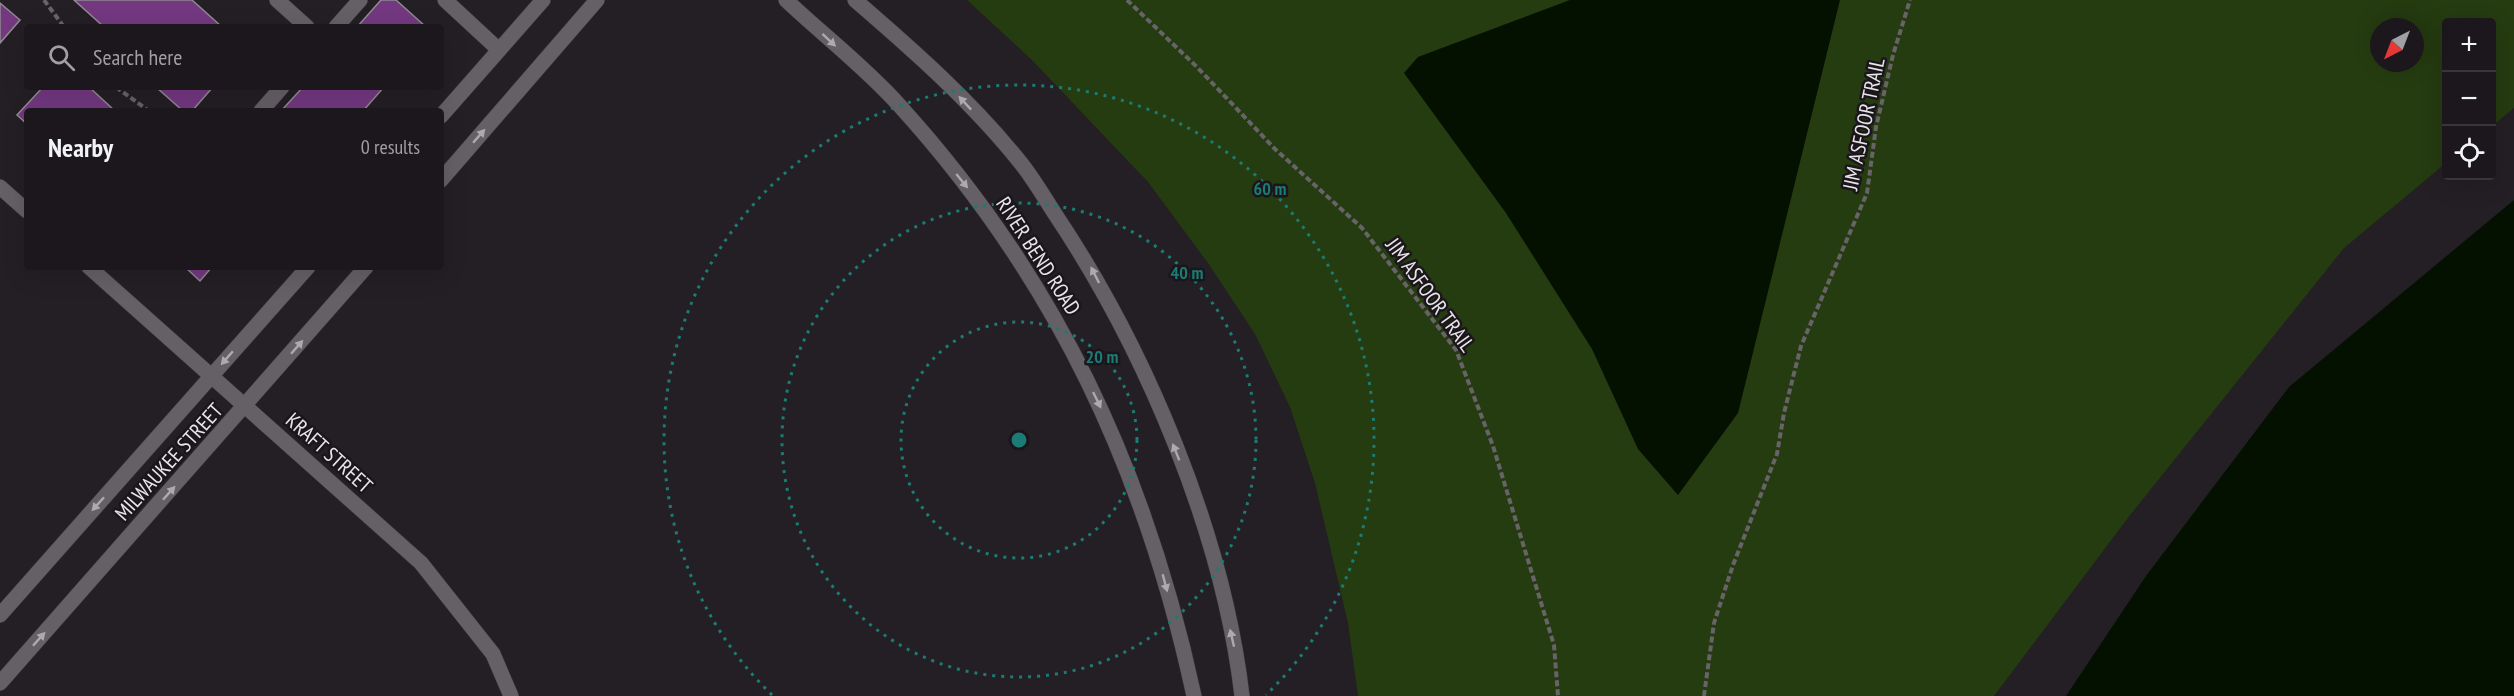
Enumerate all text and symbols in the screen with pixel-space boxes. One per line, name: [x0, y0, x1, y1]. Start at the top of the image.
north arrow: [2370, 18, 2424, 72]
map controls: [2442, 18, 2496, 180]
button: +: [2442, 18, 2496, 72]
search box: [24, 24, 444, 90]
one-way arrow: [821, 33, 836, 47]
icon: search: [45, 41, 78, 74]
text: Search here: [93, 43, 182, 71]
street label: JIM ASFOOR TRAIL: [1836, 55, 1891, 193]
button: −: [2442, 72, 2496, 126]
one-way arrow: [959, 96, 973, 110]
button: locate: [2442, 126, 2496, 180]
one-way arrow: [472, 129, 485, 144]
text: Nearby: [48, 131, 113, 164]
text: 0 results: [361, 134, 420, 160]
one-way arrow: [955, 174, 968, 189]
text: 60 m: [1254, 177, 1286, 200]
street label: RIVER BEND ROAD: [990, 192, 1087, 320]
street label: JIM ASFOOR TRAIL: [1379, 232, 1481, 357]
text: 40 m: [1171, 261, 1203, 284]
one-way arrow: [1090, 266, 1100, 284]
one-way arrow: [291, 339, 304, 355]
text: 20 m: [1086, 345, 1118, 368]
one-way arrow: [221, 350, 234, 365]
one-way arrow: [1093, 392, 1102, 409]
street label: MILWAUKEE STREET: [109, 397, 229, 526]
street label: KRAFT STREET: [280, 407, 379, 499]
centre of rings: [1009, 430, 1029, 450]
one-way arrow: [1171, 443, 1180, 461]
one-way arrow: [162, 486, 176, 501]
one-way arrow: [92, 496, 105, 511]
one-way arrow: [1161, 574, 1170, 592]
one-way arrow: [1227, 629, 1237, 648]
one-way arrow: [32, 632, 45, 647]

